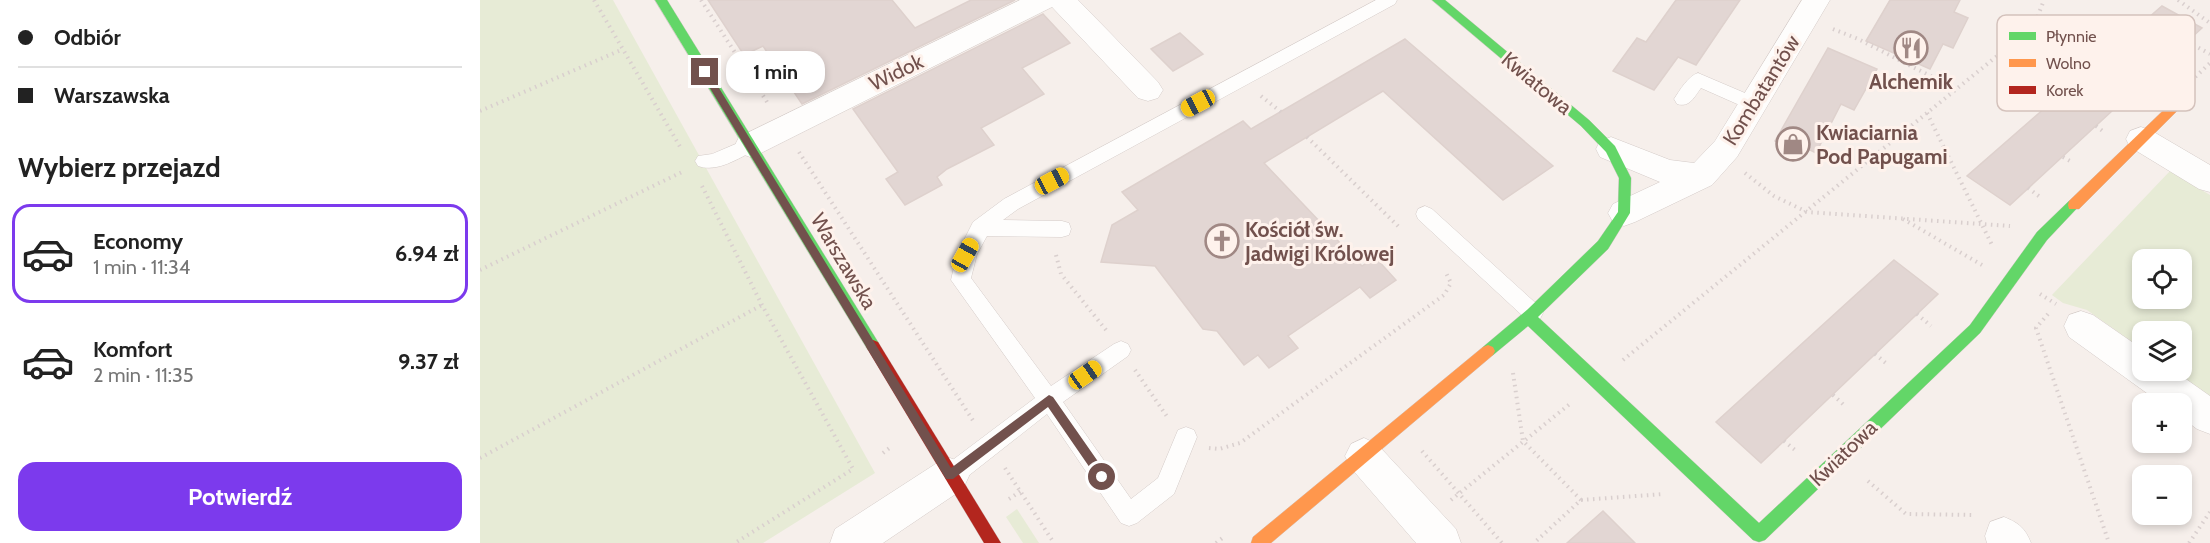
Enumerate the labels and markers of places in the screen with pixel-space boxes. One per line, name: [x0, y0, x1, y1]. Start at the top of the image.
restaurant icon: Alchemik: [1893, 30, 1929, 66]
place label: Alchemik: [1869, 69, 1954, 94]
place label: Kwiaciarnia Pod Papugami: [1816, 120, 1948, 169]
shop icon: Kwiaciarnia Pod Papugami: [1775, 126, 1811, 162]
place label: Kościół św. Jadwigi Królowej: [1244, 217, 1394, 266]
church icon: Kościół św. Jadwigi Królowej: [1204, 223, 1240, 259]

